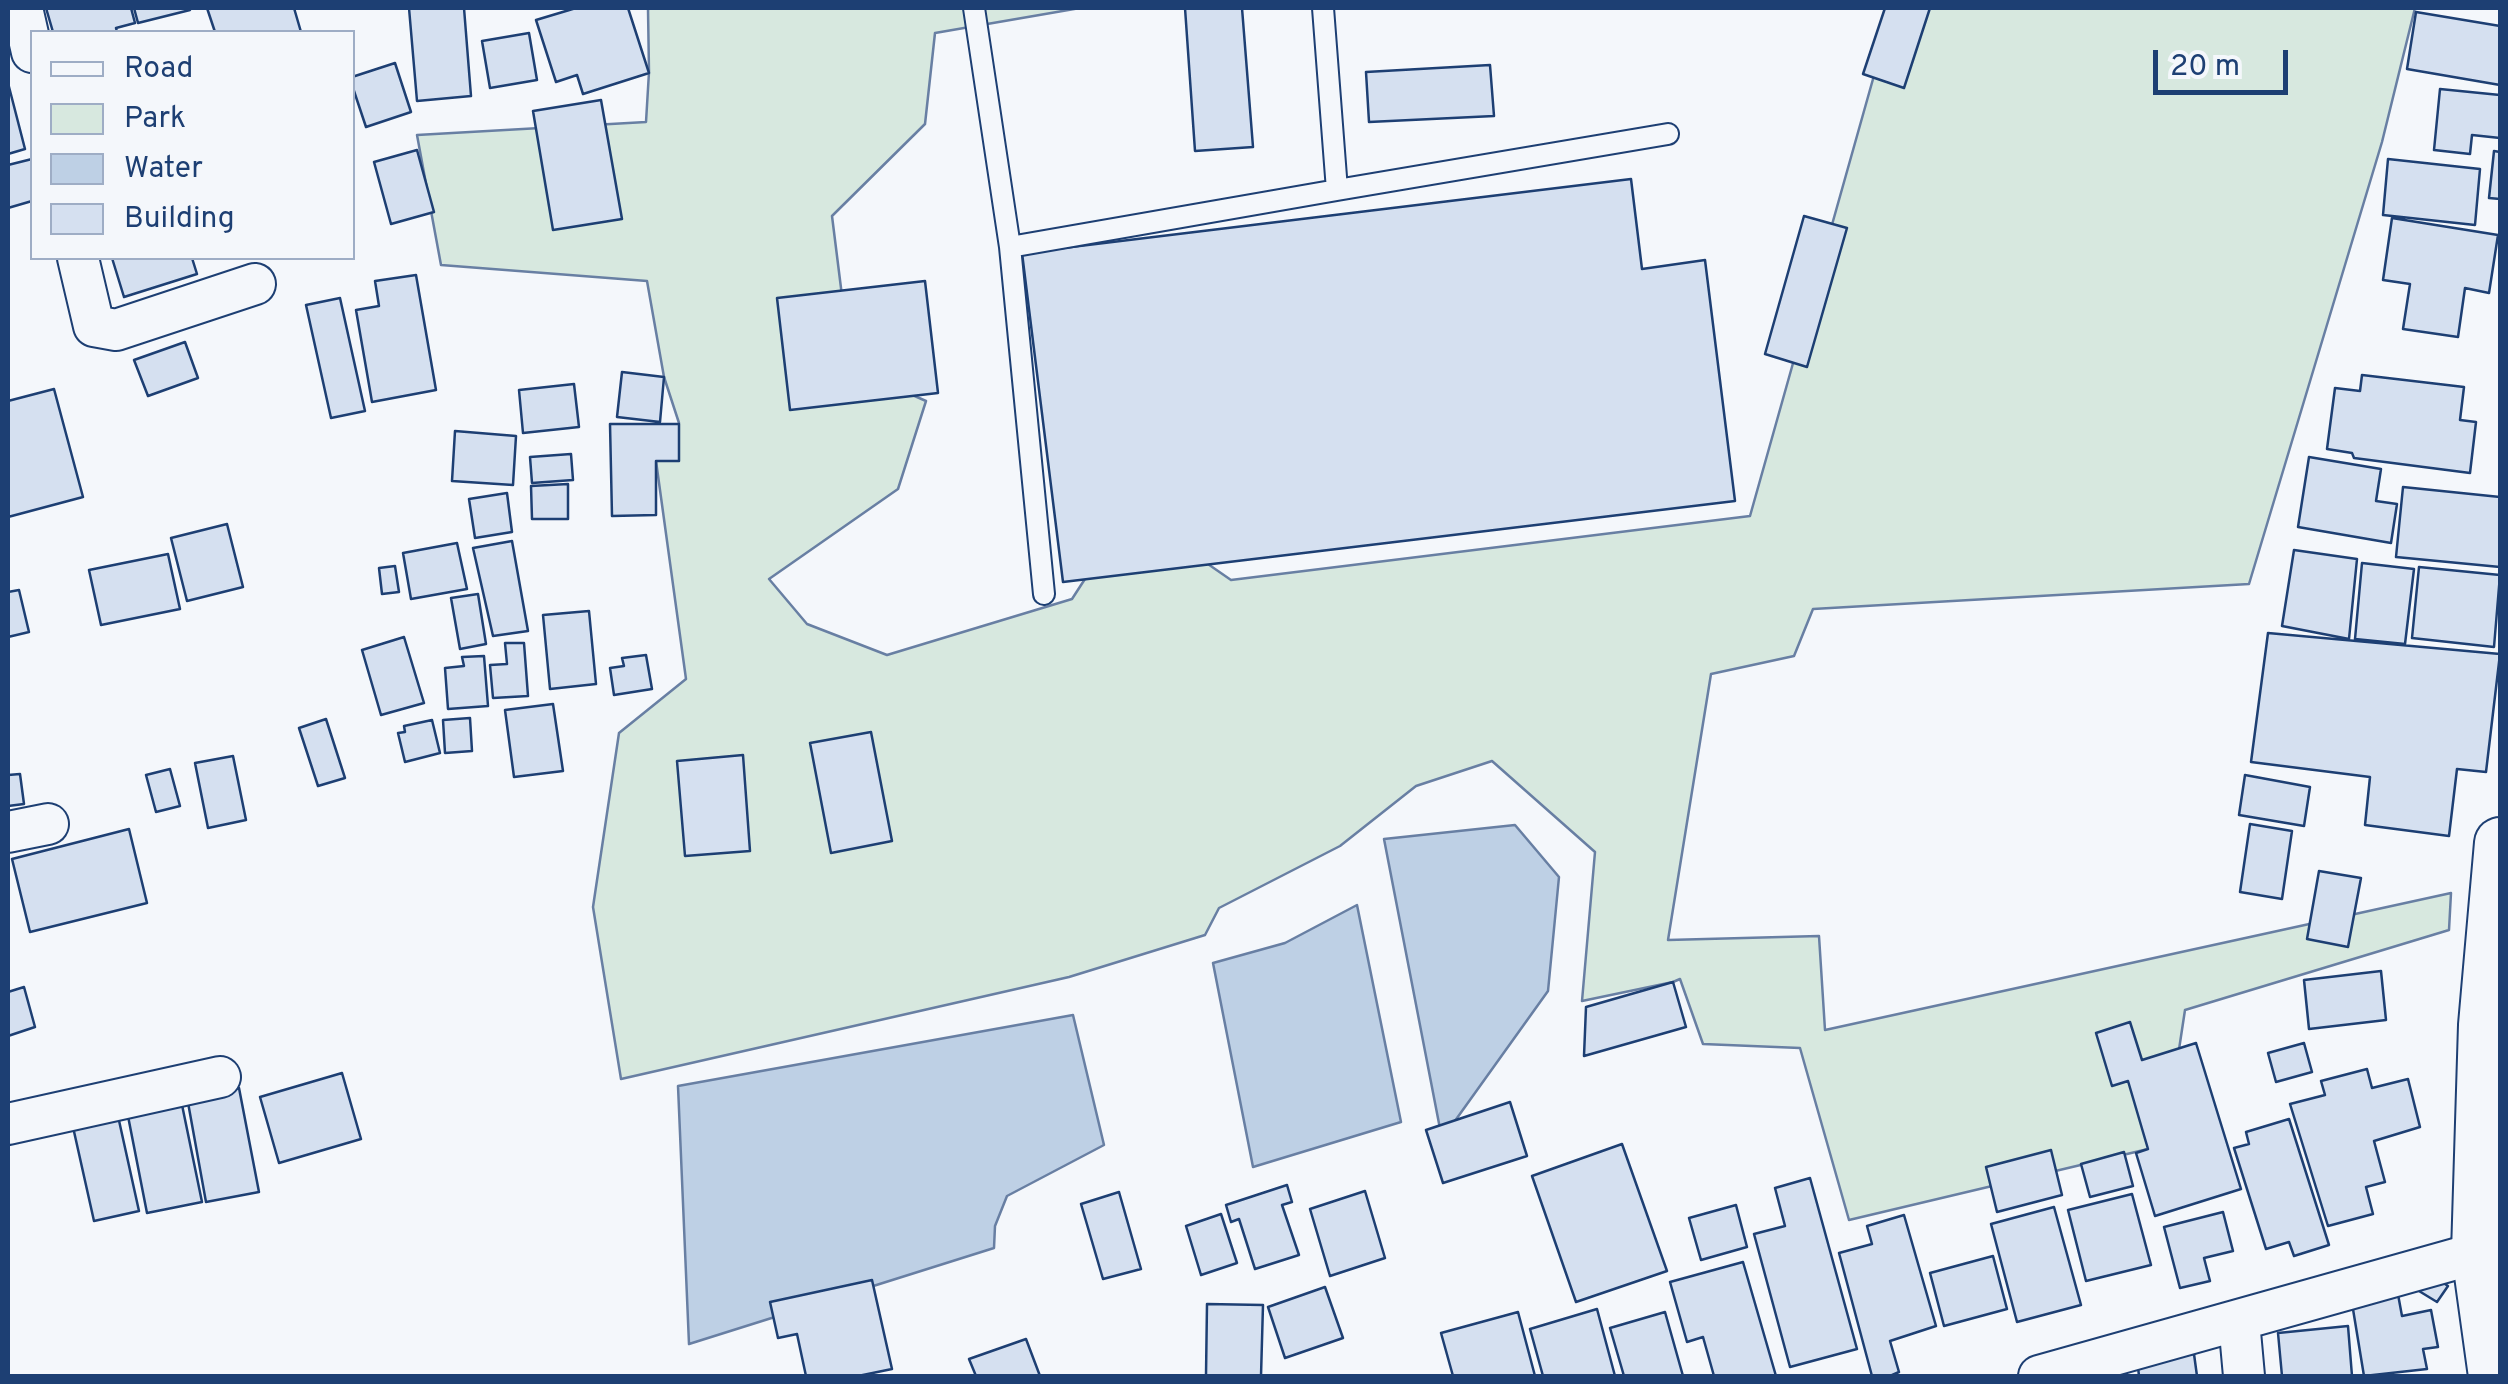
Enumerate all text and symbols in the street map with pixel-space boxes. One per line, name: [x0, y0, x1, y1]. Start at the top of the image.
legend: [30, 30, 355, 260]
scale bar: [2158, 30, 2293, 92]
text: 20 m: [2170, 49, 2240, 86]
text: Road: [124, 51, 193, 88]
text: Park: [124, 101, 186, 138]
text: Water: [124, 151, 203, 188]
text: Building: [124, 201, 235, 238]

